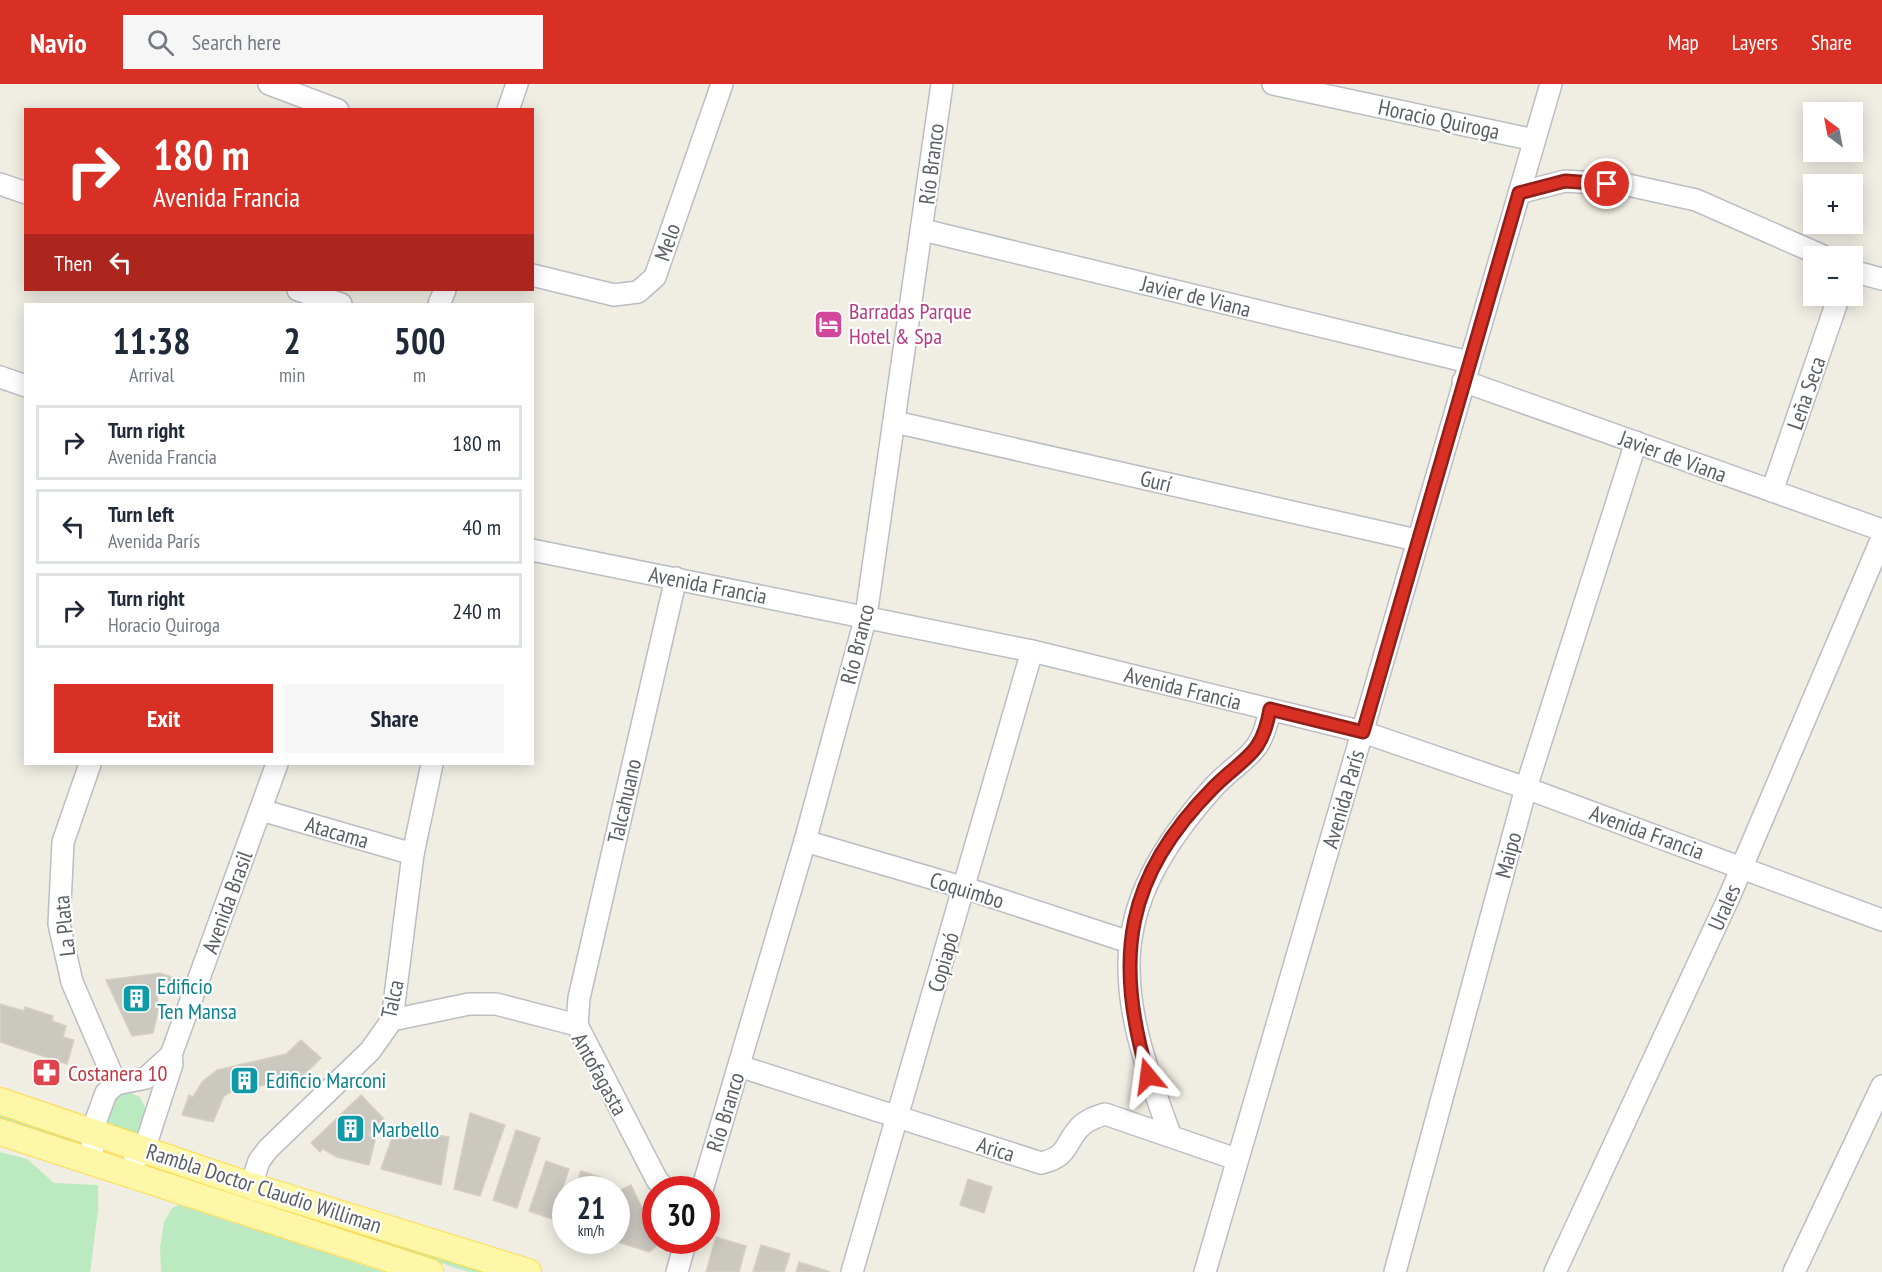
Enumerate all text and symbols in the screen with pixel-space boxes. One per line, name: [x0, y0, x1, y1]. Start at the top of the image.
search box: [123, 15, 543, 69]
text: Navio: [30, 24, 87, 61]
icon: search: [144, 26, 177, 59]
text: Search here: [192, 28, 281, 56]
text: Map: [1668, 29, 1699, 56]
text: Layers: [1732, 29, 1778, 56]
text: Share: [1811, 29, 1852, 56]
street label: Horacio Quiroga: [1376, 93, 1502, 145]
north arrow: [1803, 102, 1863, 162]
map controls: [1803, 102, 1863, 306]
street label: Río Branco: [912, 122, 950, 206]
text: 180 m: [153, 127, 250, 182]
icon: right: [54, 132, 132, 210]
pin: [1581, 158, 1632, 209]
icon: arrive: [1590, 167, 1623, 200]
button: +: [1803, 174, 1863, 234]
text: Avenida Francia: [153, 180, 300, 214]
street label: Melo: [648, 220, 686, 264]
icon: left: [104, 246, 137, 279]
button: −: [1803, 246, 1863, 306]
text: Then: [54, 249, 92, 277]
street label: Javier de Viana: [1137, 269, 1254, 323]
place label: Barradas Parque Hotel & Spa: [849, 297, 972, 350]
hotel icon: Barradas Parque Hotel & Spa: [812, 308, 844, 340]
text: 11:38: [113, 317, 190, 364]
text: 2: [283, 317, 301, 364]
text: 500: [394, 317, 445, 364]
street label: Leña Seca: [1780, 353, 1832, 433]
text: Arrival: [129, 362, 174, 388]
text: min: [279, 362, 305, 388]
text: m: [413, 362, 426, 388]
text: Turn right: [108, 416, 185, 444]
street label: Javier de Viana: [1615, 423, 1730, 488]
icon: right: [57, 426, 90, 459]
text: 180 m: [452, 429, 501, 457]
text: Avenida Francia: [108, 444, 217, 470]
street label: Gurí: [1138, 464, 1175, 498]
text: Turn left: [108, 500, 174, 528]
icon: left: [57, 510, 90, 543]
text: 40 m: [462, 513, 501, 541]
text: Avenida París: [108, 528, 200, 554]
street label: Avenida Francia: [647, 560, 769, 610]
text: Turn right: [108, 584, 185, 612]
icon: right: [57, 594, 90, 627]
text: 240 m: [452, 597, 501, 625]
street label: Río Branco: [834, 601, 880, 687]
text: Horacio Quiroga: [108, 612, 220, 638]
street label: Avenida Francia: [1122, 660, 1244, 716]
button: Exit: [54, 684, 273, 753]
button: Share: [285, 684, 504, 753]
street label: Avenida París: [1316, 747, 1370, 851]
street label: Talcahuano: [601, 756, 647, 846]
street label: Avenida Francia: [1586, 798, 1708, 866]
street label: Atacama: [302, 810, 372, 854]
street label: Maipo: [1488, 829, 1528, 881]
street label: Avenida Brasil: [195, 846, 259, 957]
street label: Coquimbo: [926, 865, 1008, 915]
street label: Urales: [1701, 879, 1747, 935]
street label: La Plata: [47, 894, 81, 958]
street label: Copiapó: [921, 929, 965, 995]
place label: Edificio Ten Mansa: [157, 972, 237, 1025]
street label: Talca: [374, 977, 410, 1021]
building icon: Edificio Ten Mansa: [120, 983, 152, 1015]
street label: Antofagasta: [566, 1028, 634, 1120]
position arrow: [1116, 1044, 1180, 1108]
pharmacy icon: Costanera 10: [31, 1057, 63, 1089]
place label: Costanera 10: [68, 1059, 167, 1087]
building icon: Edificio Marconi: [229, 1064, 261, 1096]
place label: Edificio Marconi: [266, 1066, 386, 1094]
street label: Río Branco: [700, 1069, 750, 1155]
building icon: Marbello: [335, 1113, 367, 1145]
place label: Marbello: [372, 1115, 439, 1143]
street label: Arica: [974, 1130, 1018, 1168]
street label: Rambla Doctor Claudio Williman: [143, 1137, 385, 1239]
speed limit sign: 30: [642, 1176, 720, 1254]
text: 21: [577, 1188, 605, 1227]
text: km/h: [578, 1221, 604, 1240]

